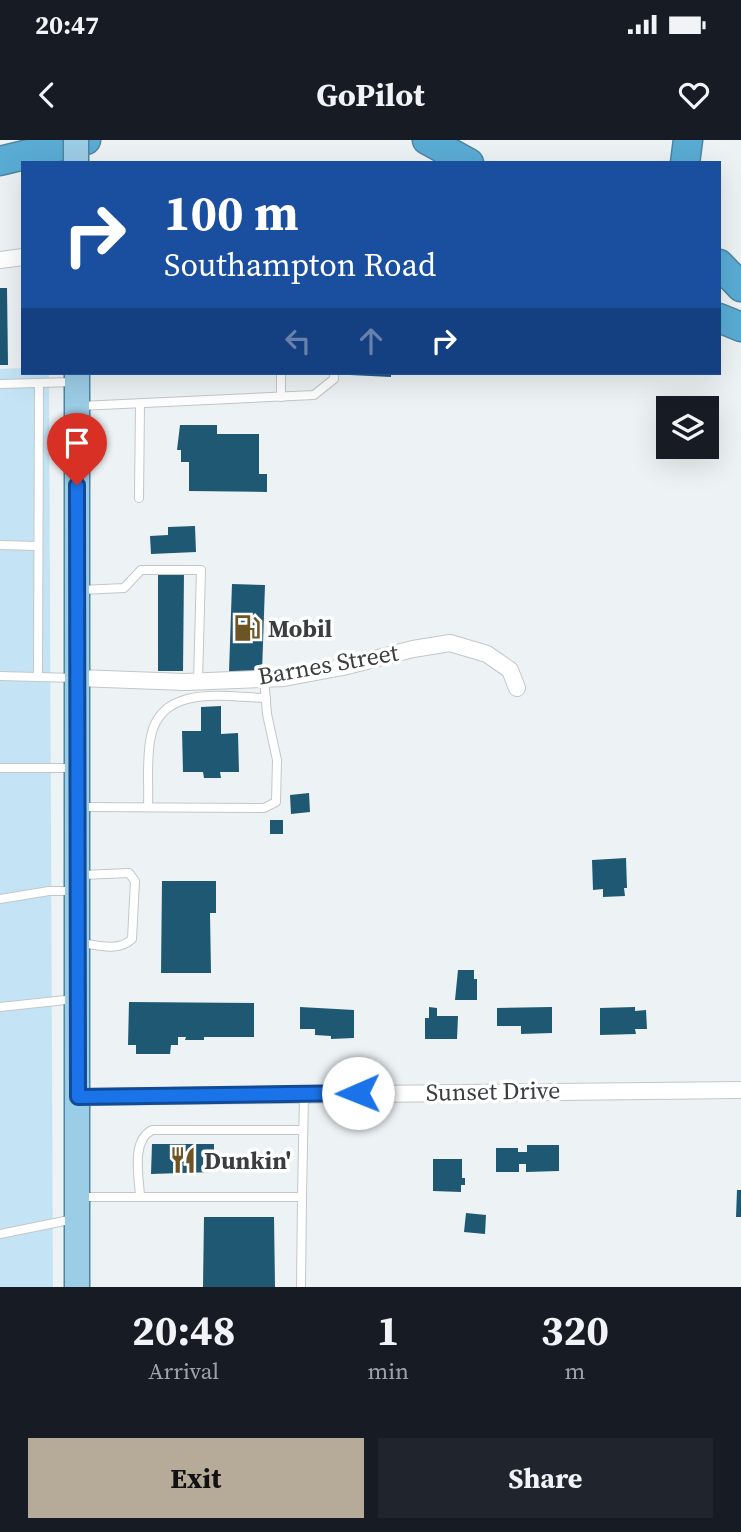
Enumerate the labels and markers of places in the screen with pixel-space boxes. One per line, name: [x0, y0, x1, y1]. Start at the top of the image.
pin: [47, 413, 107, 485]
place label: Mobil: [268, 612, 333, 645]
fuel station icon: Mobil: [232, 613, 262, 643]
place label: Dunkin': [204, 1144, 291, 1177]
restaurant icon: Dunkin': [168, 1145, 198, 1175]

